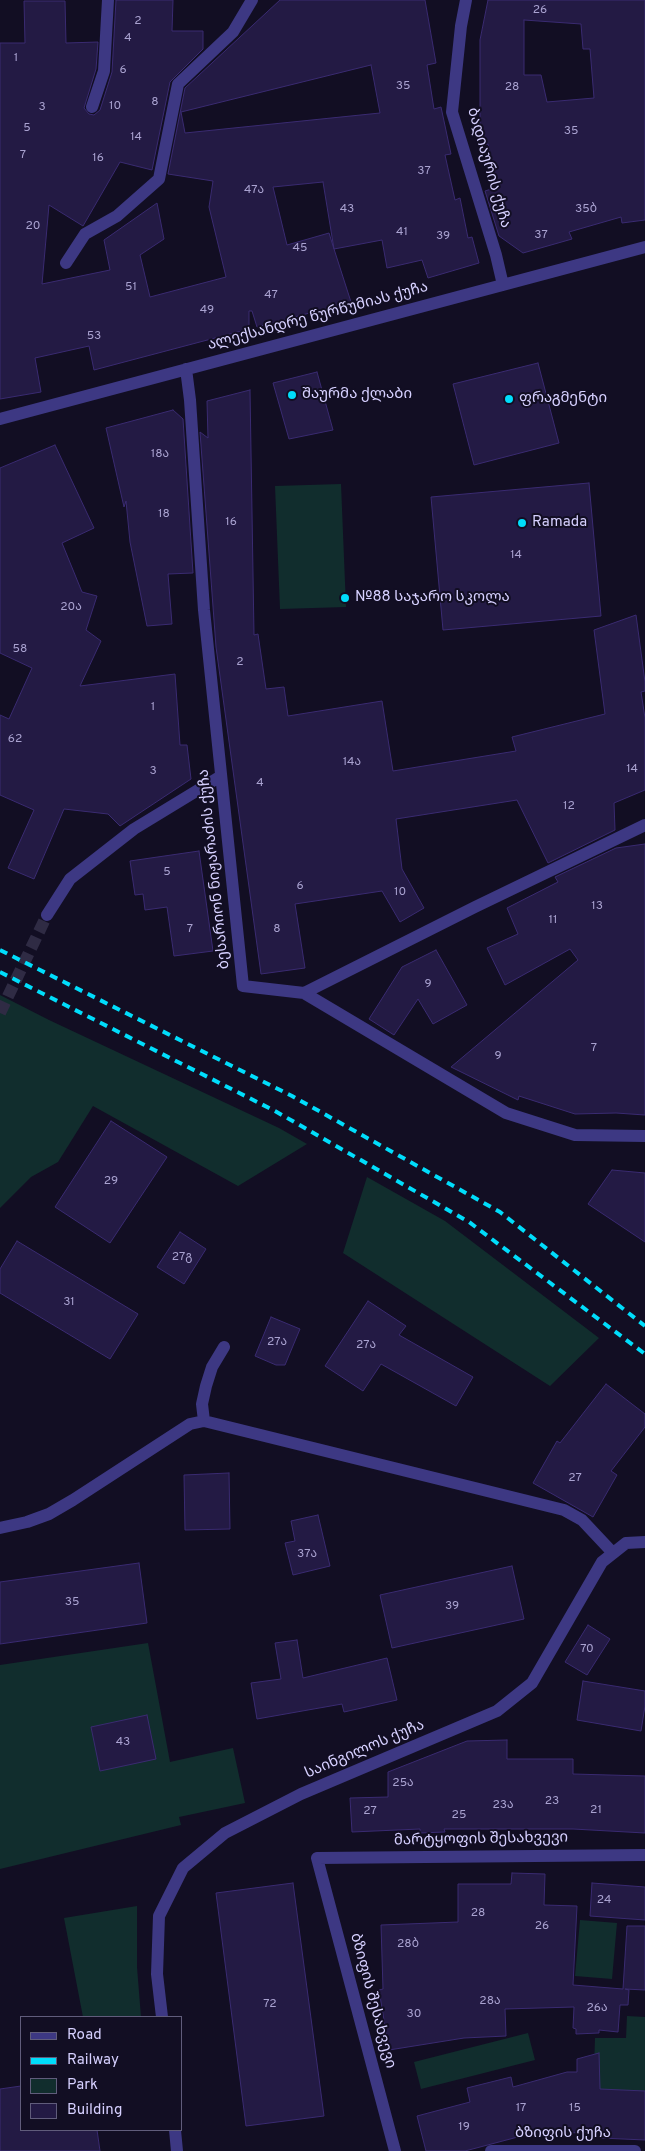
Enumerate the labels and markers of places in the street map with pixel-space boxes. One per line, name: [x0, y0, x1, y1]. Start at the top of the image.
place label: შაურმა ქლაბი: [302, 386, 412, 404]
marker: შაურმა ქლაბი: [286, 389, 298, 401]
place label: ფრაგმენტი: [519, 390, 607, 408]
marker: ფრაგმენტი: [503, 393, 515, 405]
place label: Ramada: [532, 514, 587, 532]
marker: Ramada: [516, 517, 528, 529]
place label: №88 საჯარო სკოლა: [355, 589, 510, 607]
marker: №88 საჯარო სკოლა: [339, 592, 351, 604]

